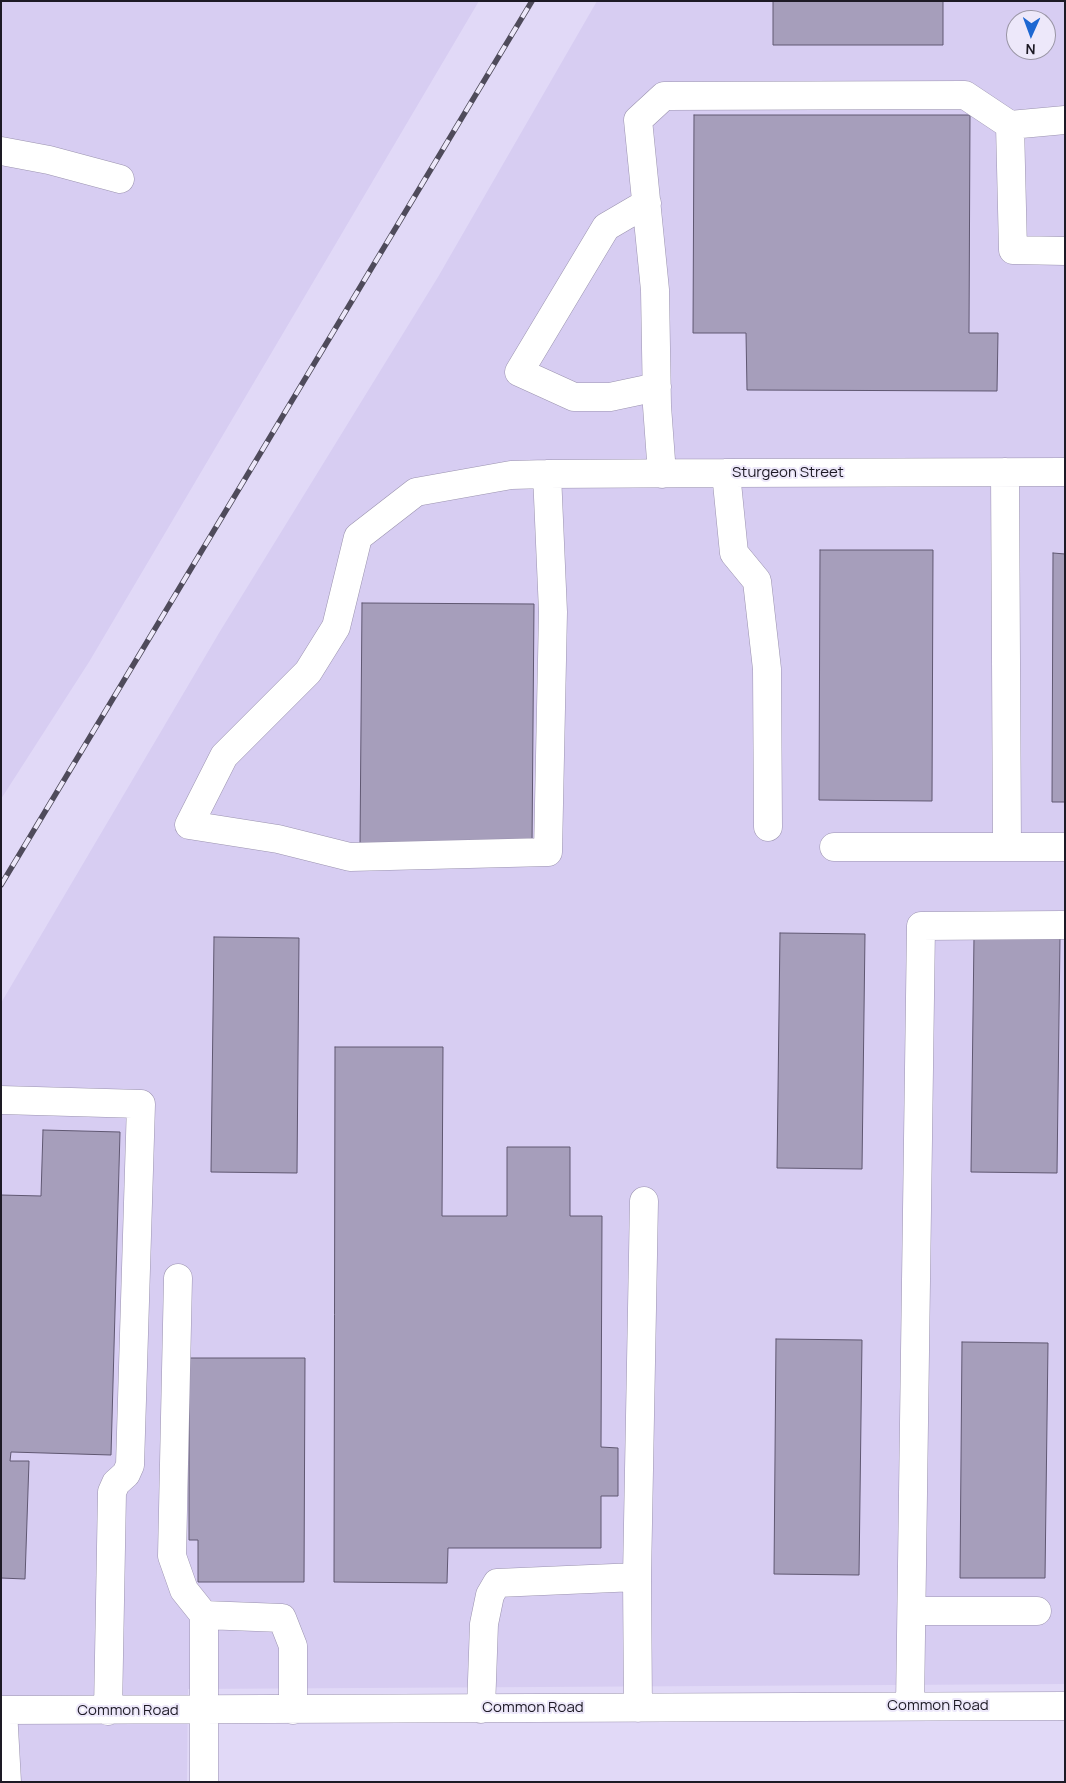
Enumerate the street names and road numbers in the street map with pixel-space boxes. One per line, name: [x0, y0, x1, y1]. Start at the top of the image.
street label: Sturgeon Street: [732, 464, 844, 482]
street label: Common Road: [887, 1697, 989, 1715]
street label: Common Road: [482, 1699, 584, 1717]
street label: Common Road: [77, 1702, 179, 1720]

